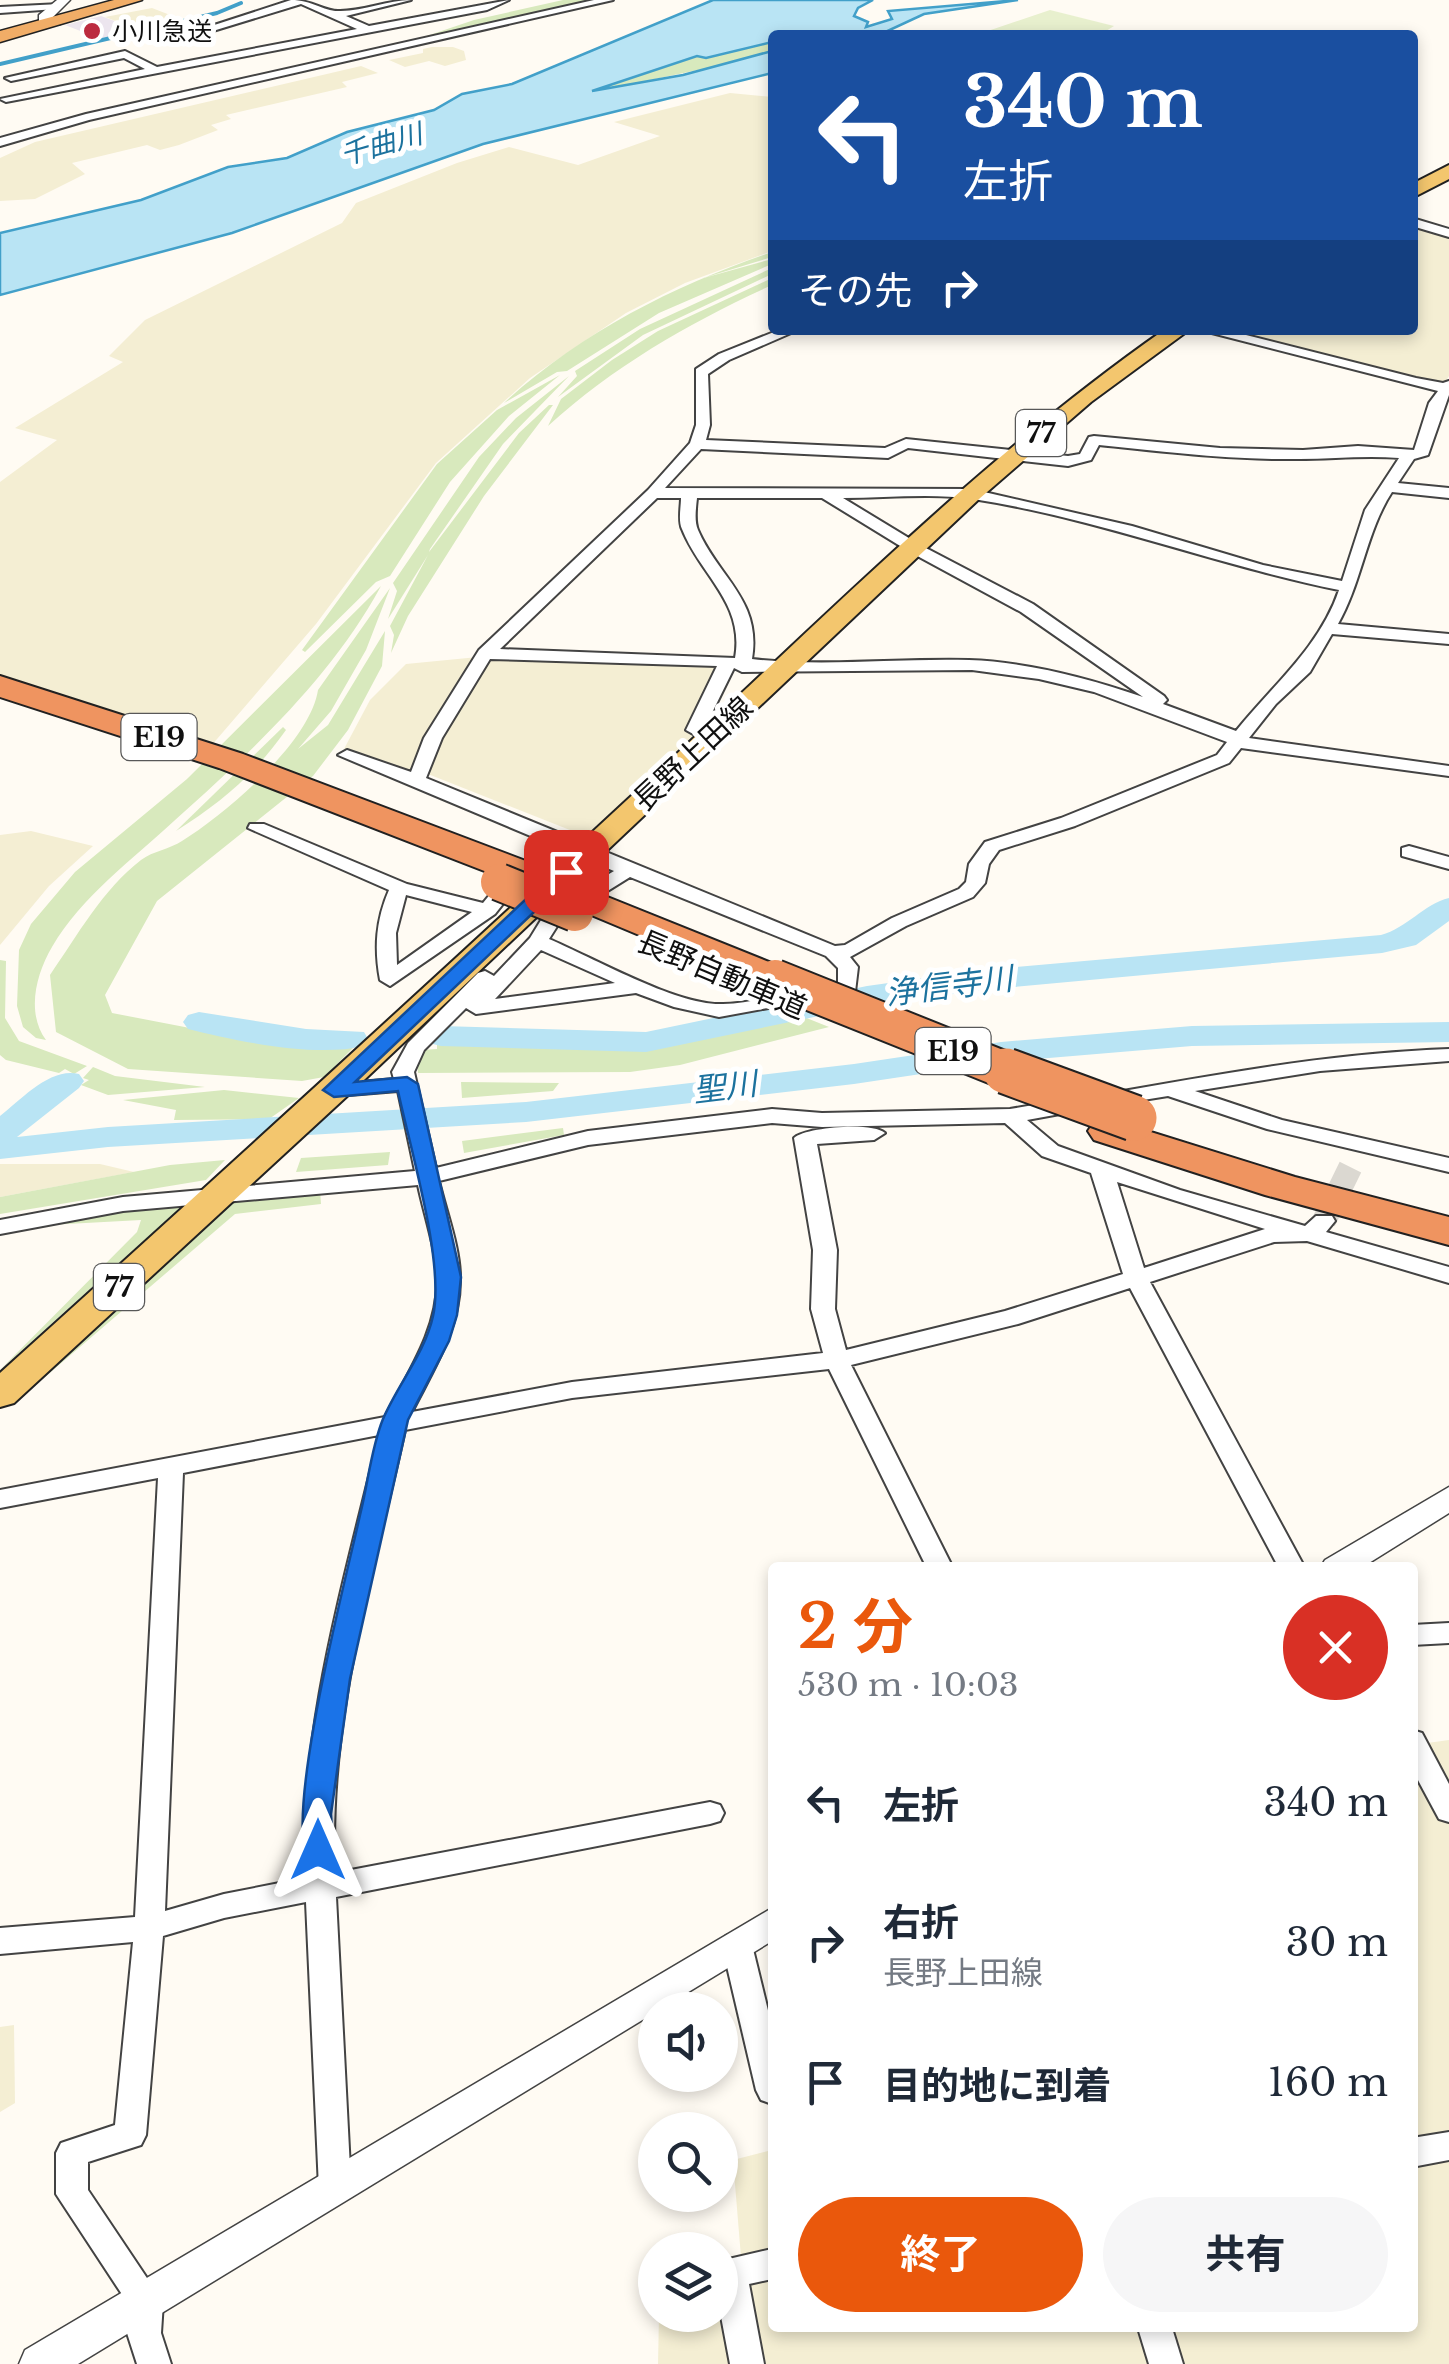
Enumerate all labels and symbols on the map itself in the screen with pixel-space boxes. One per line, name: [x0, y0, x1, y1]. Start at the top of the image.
place label: 小川急送: [112, 16, 212, 47]
marker: 小川急送: [81, 20, 103, 42]
water label: 千曲川: [336, 115, 429, 173]
road number: 77: [1016, 410, 1066, 456]
street label: 長野上田線: [625, 689, 760, 818]
road number: E19: [122, 714, 196, 760]
pin: [524, 830, 609, 915]
street label: 長野自動車道: [632, 922, 812, 1027]
water label: 浄信寺川: [883, 958, 1018, 1014]
road number: E19: [916, 1028, 990, 1074]
water label: 聖川: [691, 1063, 762, 1111]
road number: 77: [94, 1264, 144, 1310]
position arrow: [266, 1798, 370, 1902]

